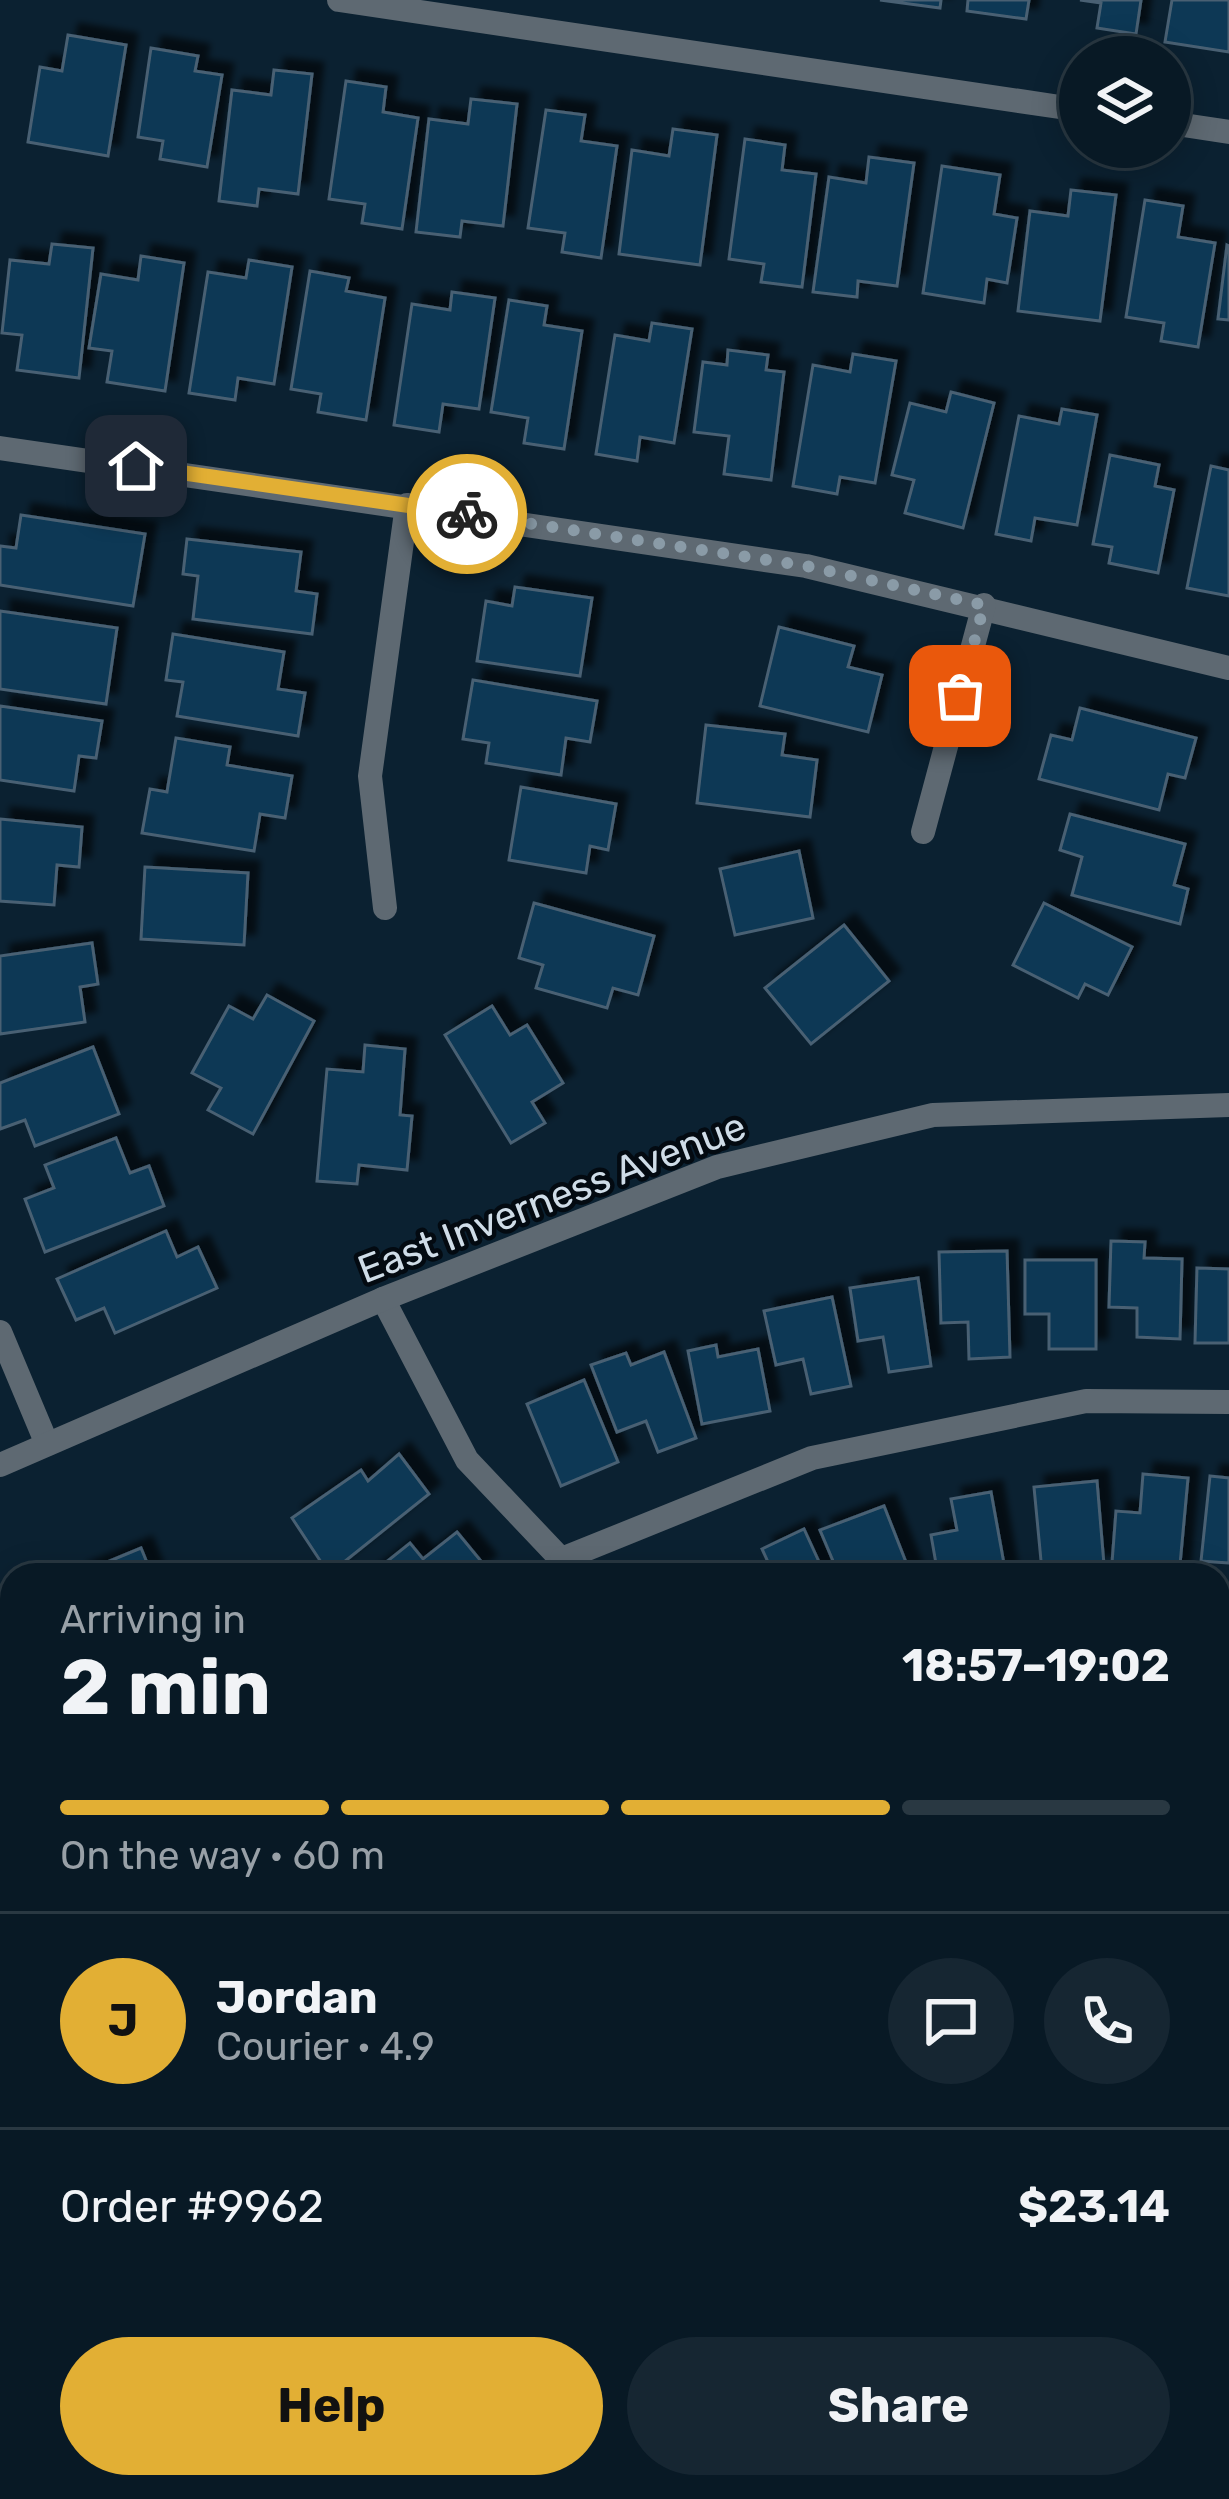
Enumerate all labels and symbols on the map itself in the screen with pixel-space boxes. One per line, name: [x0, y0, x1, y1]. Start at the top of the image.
pin: [85, 415, 187, 517]
courier: [407, 454, 527, 574]
pin: [909, 645, 1011, 747]
street label: East Inverness Avenue: [352, 1103, 752, 1293]

